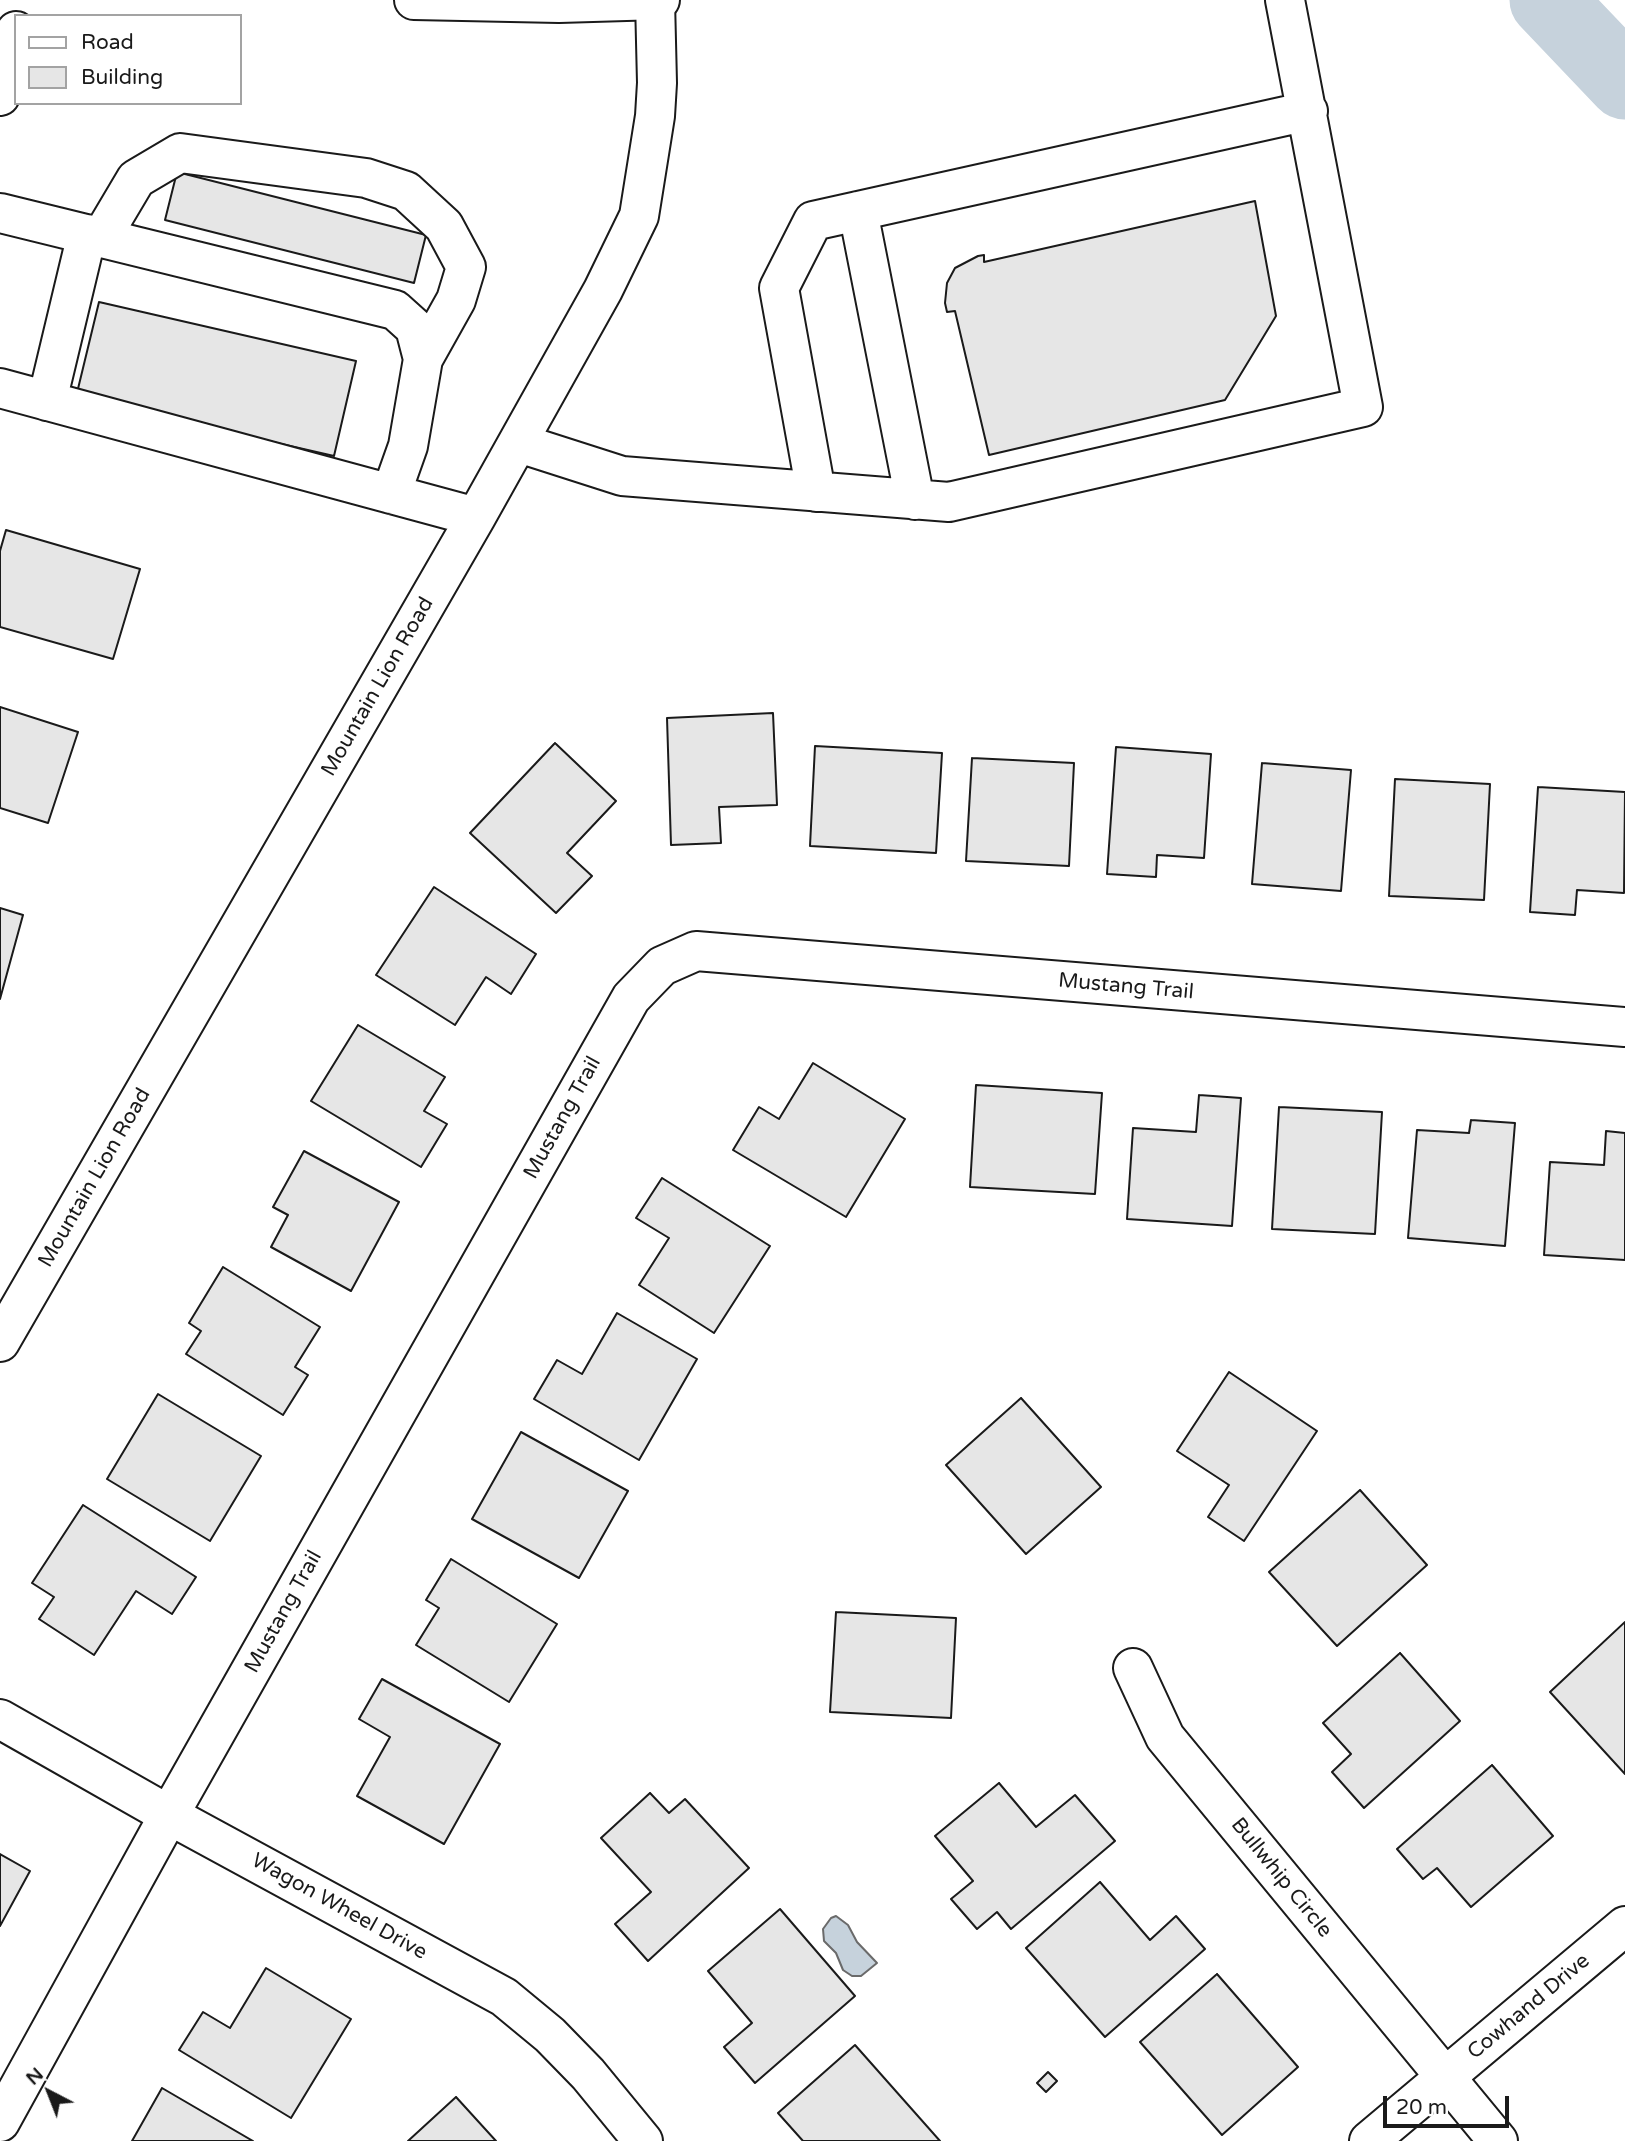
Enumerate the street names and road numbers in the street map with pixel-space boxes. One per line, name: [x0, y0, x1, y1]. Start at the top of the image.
street label: Mountain Lion Road: [316, 593, 440, 781]
street label: Mustang Trail: [1057, 969, 1195, 1005]
street label: Mustang Trail: [519, 1052, 607, 1184]
street label: Mountain Lion Road: [33, 1084, 157, 1272]
street label: Mustang Trail: [240, 1546, 328, 1678]
street label: Bullwhip Circle: [1225, 1813, 1337, 1943]
street label: Wagon Wheel Drive: [247, 1848, 431, 1966]
street label: Cowhand Drive: [1463, 1949, 1595, 2065]

